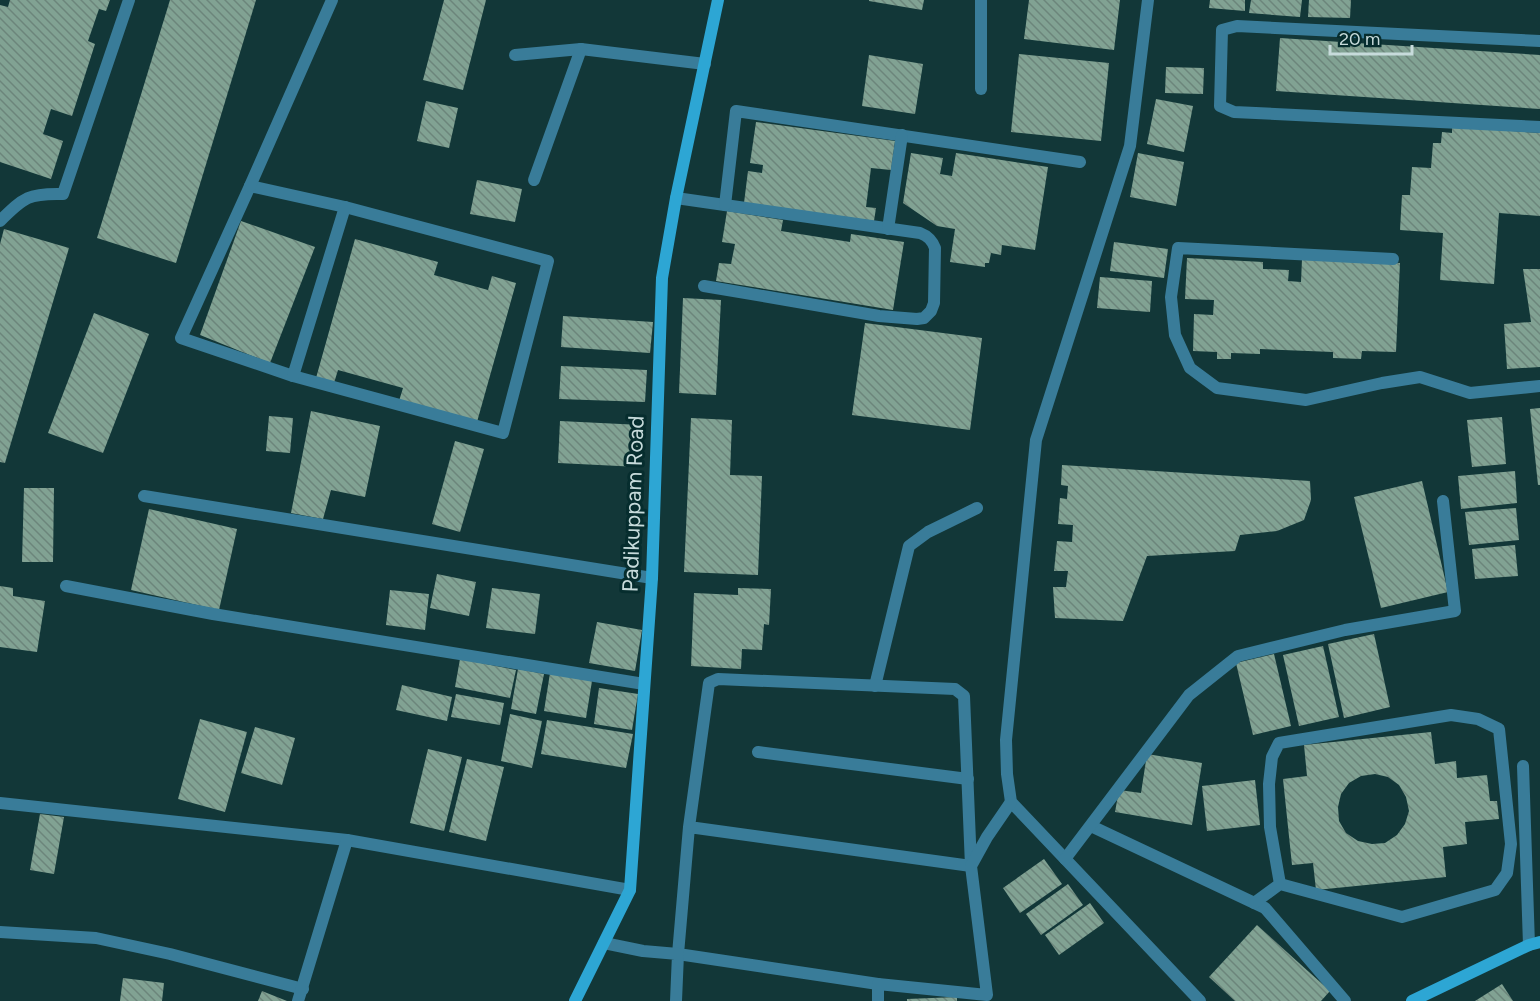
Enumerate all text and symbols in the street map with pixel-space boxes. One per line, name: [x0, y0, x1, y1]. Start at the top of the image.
scale bar: [1330, 18, 1412, 56]
text: 20 m: [1339, 28, 1380, 50]
street label: Padikuppam Road: [616, 415, 650, 593]

